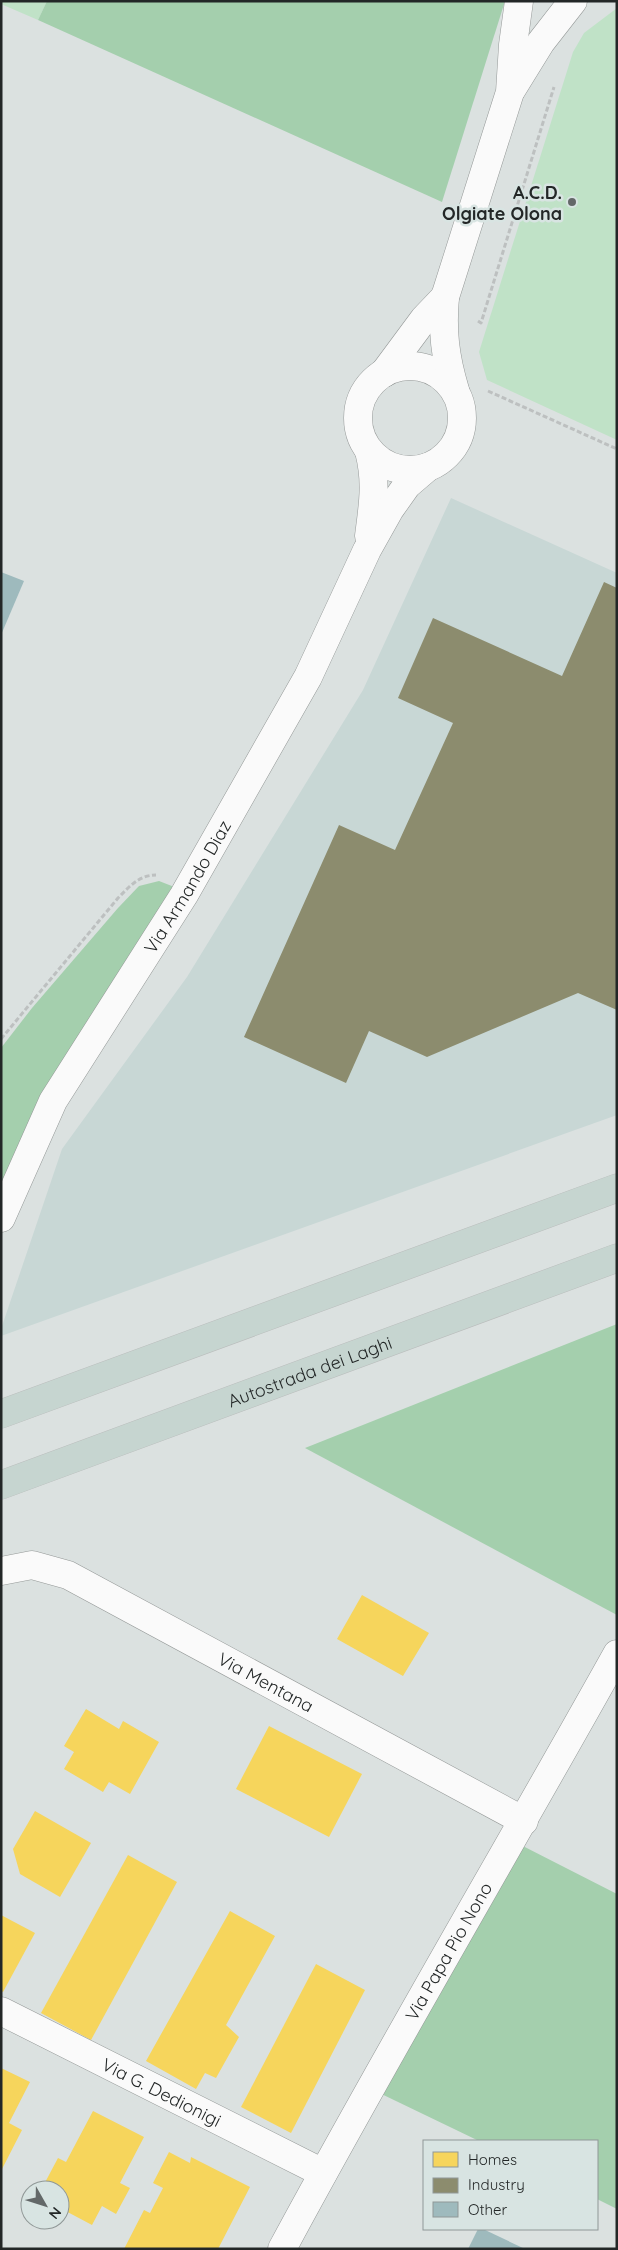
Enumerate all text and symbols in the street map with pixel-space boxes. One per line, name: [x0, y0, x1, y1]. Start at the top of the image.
place label: A.C.D. Olgiate Olona: [442, 181, 562, 225]
marker: A.C.D. Olgiate Olona: [566, 196, 578, 208]
street label: Via Armando Diaz: [138, 816, 236, 957]
street label: Autostrada dei Laghi: [224, 1330, 395, 1412]
street label: Via Mentana: [214, 1647, 318, 1717]
street label: Via Papa Pio Nono: [400, 1878, 497, 2025]
street label: Via G. Dedionigi: [98, 2052, 225, 2132]
legend: [423, 2140, 598, 2230]
text: Homes: [468, 2150, 517, 2169]
text: Industry: [468, 2175, 525, 2194]
north arrow: [20, 2180, 70, 2230]
text: Other: [468, 2200, 508, 2219]
text: N: [45, 2204, 65, 2223]

